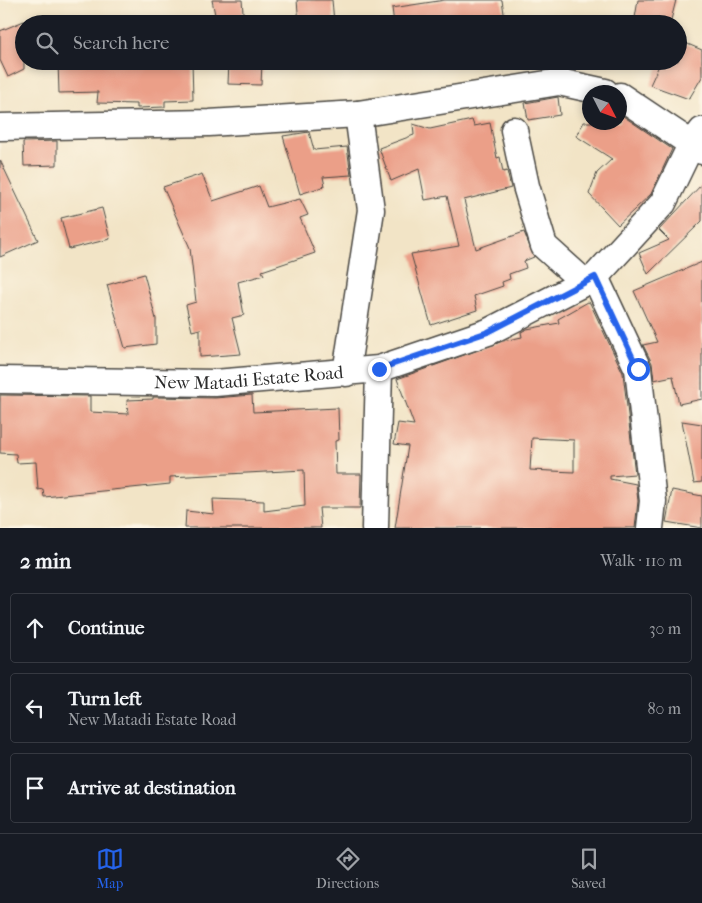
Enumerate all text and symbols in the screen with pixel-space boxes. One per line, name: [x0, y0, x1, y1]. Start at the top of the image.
search box: [15, 15, 687, 70]
icon: search: [33, 29, 61, 57]
text: Search here: [73, 32, 169, 54]
north arrow: [582, 85, 627, 130]
route end: [368, 358, 391, 381]
route start: [627, 358, 650, 381]
street label: New Matadi Estate Road: [154, 362, 344, 394]
text: 2 min: [20, 549, 71, 573]
text: Walk · 110 m: [600, 551, 682, 570]
icon: ahead: [21, 614, 49, 642]
text: Continue: [68, 617, 144, 639]
text: 30 m: [649, 619, 681, 638]
text: Turn left: [68, 688, 142, 710]
icon: left: [21, 694, 49, 722]
text: 80 m: [647, 699, 681, 718]
text: New Matadi Estate Road: [68, 710, 236, 729]
icon: arrive: [21, 774, 49, 802]
text: Arrive at destination: [68, 777, 236, 799]
tab: Map: [96, 845, 124, 892]
tab: Directions: [316, 845, 379, 892]
tab: Saved: [571, 845, 606, 892]

